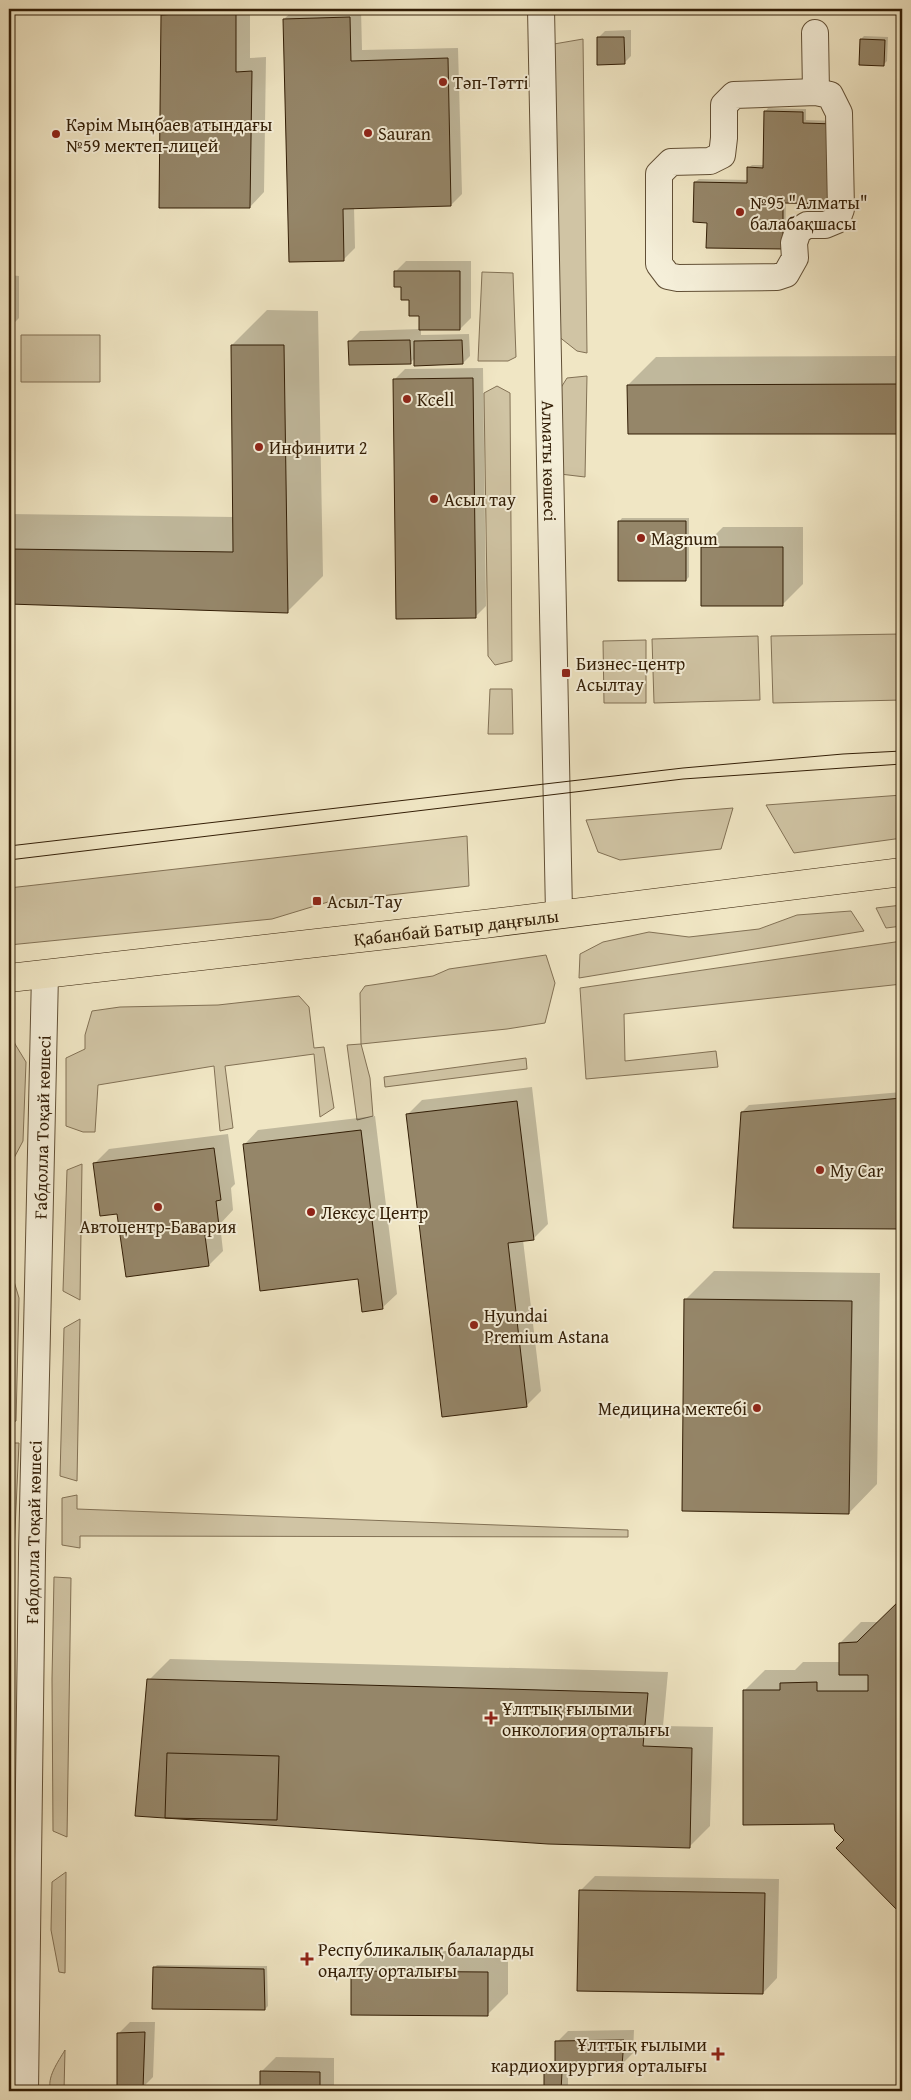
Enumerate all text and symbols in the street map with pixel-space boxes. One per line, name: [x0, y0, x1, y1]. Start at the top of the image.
place label: Тәп-Тәтті: [453, 69, 529, 96]
marker: Тәп-Тәтті: [437, 76, 449, 88]
place label: Кәрім Мыңбаев атындағы №59 мектеп-лицей: [66, 111, 273, 159]
place label: Sauran: [378, 120, 431, 147]
marker: Sauran: [362, 127, 374, 139]
marker: Кәрім Мыңбаев атындағы №59 мектеп-лицей: [50, 128, 62, 140]
place label: №95 "Алматы" балабақшасы: [750, 189, 868, 237]
marker: №95 "Алматы" балабақшасы: [734, 206, 746, 218]
place label: Kcell: [417, 386, 454, 413]
marker: Kcell: [401, 393, 413, 405]
street label: Алматы көшесі: [535, 400, 565, 522]
place label: Инфинити 2: [269, 434, 368, 461]
marker: Инфинити 2: [253, 441, 265, 453]
place label: Асыл тау: [444, 486, 516, 513]
marker: Асыл тау: [428, 493, 440, 505]
place label: Magnum: [651, 525, 718, 552]
marker: Magnum: [635, 532, 647, 544]
place label: Бизнес-центр Асылтау: [576, 650, 686, 698]
marker: Бизнес-центр Асылтау: [560, 667, 572, 679]
place label: Асыл-Тау: [327, 888, 402, 915]
marker: Асыл-Тау: [311, 895, 323, 907]
street label: Қабанбай Батыр даңғылы: [352, 901, 561, 952]
street label: Ғабдолла Тоқай көшесі: [26, 1035, 57, 1219]
place label: My Car: [830, 1157, 884, 1184]
marker: My Car: [814, 1164, 826, 1176]
place label: Лексус Центр: [321, 1199, 429, 1226]
marker: Автоцентр-Бавария: [152, 1201, 164, 1213]
marker: Лексус Центр: [305, 1206, 317, 1218]
place label: Автоцентр-Бавария: [80, 1213, 236, 1240]
place label: Hyundai Premium Astana: [484, 1302, 609, 1350]
marker: Hyundai Premium Astana: [468, 1319, 480, 1331]
place label: Медицина мектебі: [598, 1395, 747, 1422]
marker: Медицина мектебі: [751, 1402, 763, 1414]
street label: Ғабдолла Тоқай көшесі: [18, 1440, 48, 1624]
place label: Ұлттық ғылыми онкология орталығы: [502, 1695, 670, 1743]
marker: Ұлттық ғылыми онкология орталығы: [484, 1711, 498, 1725]
place label: Республикалық балаларды оңалту орталығы: [318, 1936, 535, 1984]
marker: Республикалық балаларды оңалту орталығы: [300, 1952, 314, 1966]
place label: Ұлттық ғылыми кардиохирургия орталығы: [491, 2031, 707, 2079]
marker: Ұлттық ғылыми кардиохирургия орталығы: [711, 2047, 725, 2061]

